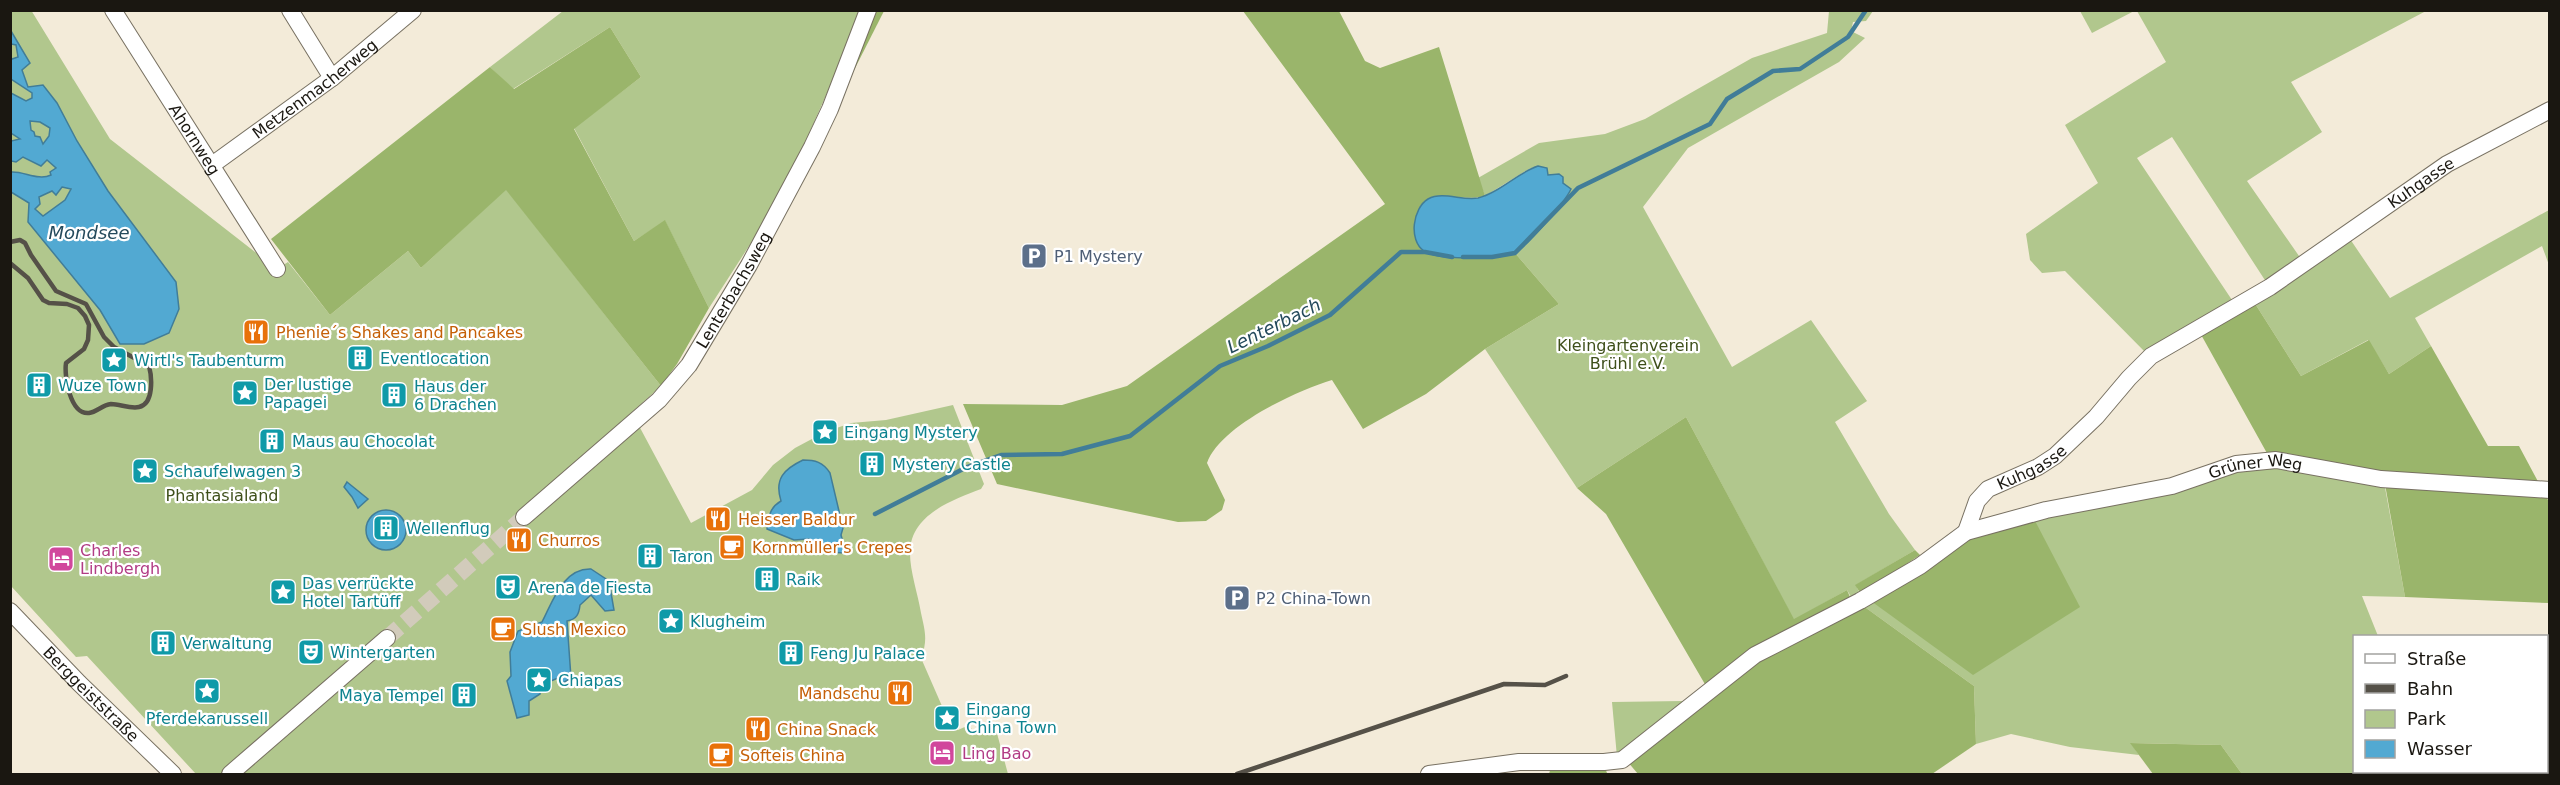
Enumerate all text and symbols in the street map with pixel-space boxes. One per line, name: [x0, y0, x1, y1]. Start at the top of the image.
street label: Metzenmacherweg: [249, 35, 381, 143]
street label: Ahornweg: [165, 100, 224, 179]
street label: Kuhgasse: [2384, 153, 2457, 212]
water label: Mondsee: [49, 222, 129, 243]
street label: Lenterbachsweg: [692, 229, 775, 352]
parking icon: P1 Mystery: [1019, 241, 1049, 271]
place label: P1 Mystery: [1054, 247, 1143, 266]
water label: Lenterbach: [1223, 294, 1324, 357]
restaurant icon: Phenie´s Shakes and Pancakes: [241, 317, 271, 347]
place label: Phenie´s Shakes and Pancakes: [276, 323, 523, 342]
park label: Kleingartenverein Brühl e.V.: [1557, 336, 1699, 373]
building icon: Eventlocation: [345, 343, 375, 373]
place icon: Wirtl's Taubenturm: [99, 345, 129, 375]
place label: Eventlocation: [380, 349, 489, 368]
place label: Wirtl's Taubenturm: [134, 351, 285, 370]
building icon: Wuze Town: [24, 370, 54, 400]
place label: Der lustige Papagei: [264, 375, 351, 412]
place label: Wuze Town: [58, 376, 147, 395]
place label: Haus der 6 Drachen: [414, 377, 497, 414]
place icon: Der lustige Papagei: [230, 378, 260, 408]
building icon: Haus der 6 Drachen: [379, 380, 409, 410]
place icon: Eingang Mystery: [810, 417, 840, 447]
place label: Eingang Mystery: [844, 423, 978, 442]
building icon: Maus au Chocolat: [257, 426, 287, 456]
place label: Maus au Chocolat: [292, 432, 434, 451]
street label: Kuhgasse: [1994, 441, 2071, 494]
building icon: Mystery Castle: [857, 449, 887, 479]
street label: Grüner Weg: [2206, 450, 2304, 483]
place label: Mystery Castle: [892, 455, 1011, 474]
place icon: Schaufelwagen 3: [130, 456, 160, 486]
place label: Schaufelwagen 3: [164, 462, 301, 481]
park label: Phantasialand: [166, 486, 278, 505]
restaurant icon: Heisser Baldur: [703, 504, 733, 534]
place label: Heisser Baldur: [738, 510, 855, 529]
building icon: Wellenflug: [371, 513, 401, 543]
place label: Wellenflug: [406, 519, 490, 538]
restaurant icon: Churros: [504, 525, 534, 555]
place label: Churros: [538, 531, 600, 550]
cafe icon: Kornmüller's Crepes: [717, 532, 747, 562]
place label: Kornmüller's Crepes: [752, 538, 912, 557]
place label: Charles Lindbergh: [80, 541, 160, 578]
building icon: Taron: [635, 541, 665, 571]
hotel icon: Charles Lindbergh: [46, 544, 76, 574]
place label: Taron: [669, 547, 713, 566]
building icon: Raik: [752, 564, 782, 594]
place label: Raik: [786, 570, 821, 589]
theatre icon: Arena de Fiesta: [493, 572, 523, 602]
place label: Das verrückte Hotel Tartüff: [302, 574, 414, 611]
place icon: Das verrückte Hotel Tartüff: [268, 577, 298, 607]
place label: Arena de Fiesta: [528, 578, 652, 597]
parking icon: P2 China-Town: [1222, 583, 1252, 613]
place label: P2 China-Town: [1256, 589, 1371, 608]
place icon: Klugheim: [656, 606, 686, 636]
place label: Klugheim: [690, 612, 765, 631]
cafe icon: Slush Mexico: [488, 614, 518, 644]
place label: Slush Mexico: [522, 620, 626, 639]
building icon: Verwaltung: [148, 628, 178, 658]
place label: Verwaltung: [182, 634, 272, 653]
legend: [2353, 635, 2548, 773]
theatre icon: Wintergarten: [296, 637, 326, 667]
building icon: Feng Ju Palace: [776, 638, 806, 668]
street label: Berggeiststraße: [39, 643, 143, 746]
place label: Wintergarten: [330, 643, 435, 662]
place label: Feng Ju Palace: [810, 644, 925, 663]
text: Straße: [2407, 648, 2466, 669]
place icon: Chiapas: [524, 665, 554, 695]
place label: Chiapas: [558, 671, 622, 690]
place icon: Pferdekarussell: [192, 676, 222, 706]
restaurant icon: Mandschu: [885, 678, 915, 708]
text: Bahn: [2407, 678, 2453, 699]
building icon: Maya Tempel: [449, 680, 479, 710]
place label: Mandschu: [799, 684, 880, 703]
place label: Maya Tempel: [339, 686, 444, 705]
place label: Eingang China Town: [966, 700, 1057, 737]
place icon: Eingang China Town: [932, 703, 962, 733]
text: Park: [2407, 708, 2446, 729]
place label: Pferdekarussell: [146, 709, 268, 728]
restaurant icon: China Snack: [743, 714, 773, 744]
place label: China Snack: [777, 720, 877, 739]
hotel icon: Ling Bao: [927, 738, 957, 768]
text: Wasser: [2407, 738, 2473, 759]
cafe icon: Softeis China: [706, 740, 736, 770]
place label: Ling Bao: [962, 744, 1031, 763]
place label: Softeis China: [740, 746, 845, 765]

